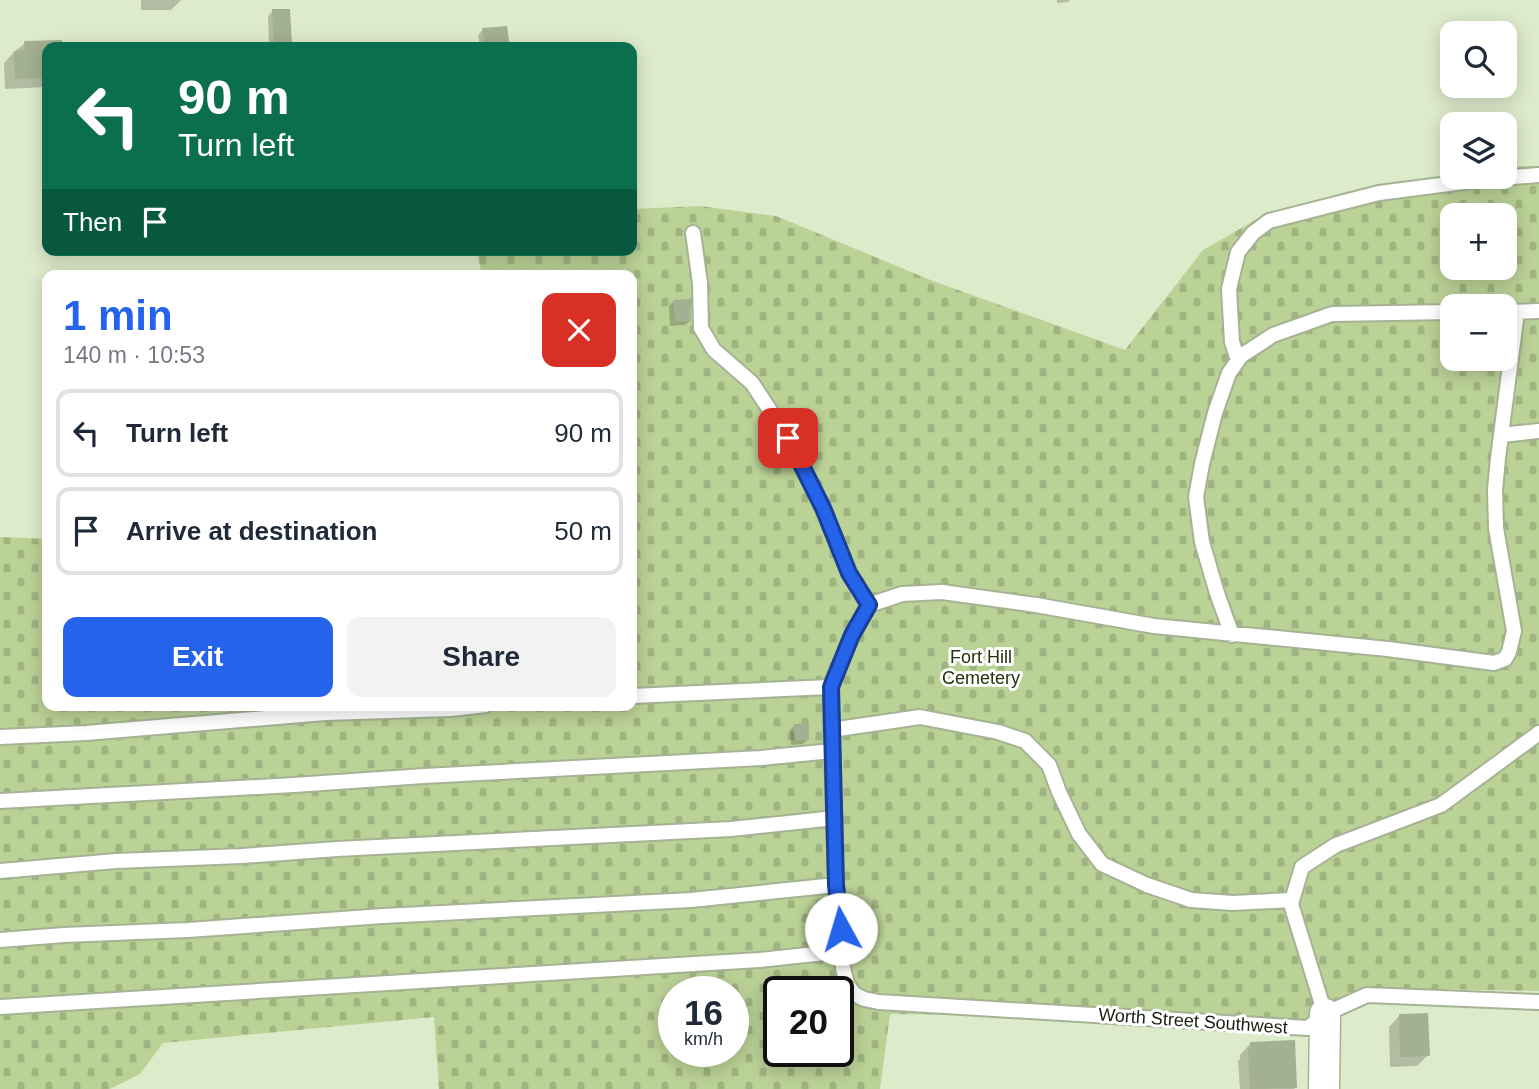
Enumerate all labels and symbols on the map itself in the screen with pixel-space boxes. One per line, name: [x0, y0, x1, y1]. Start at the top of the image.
pin: [758, 408, 818, 468]
park label: Fort Hill Cemetery: [942, 647, 1020, 688]
position arrow: [804, 892, 878, 966]
speed limit sign: 20: [763, 976, 854, 1067]
street label: Worth Street Southwest: [1098, 1004, 1288, 1038]

